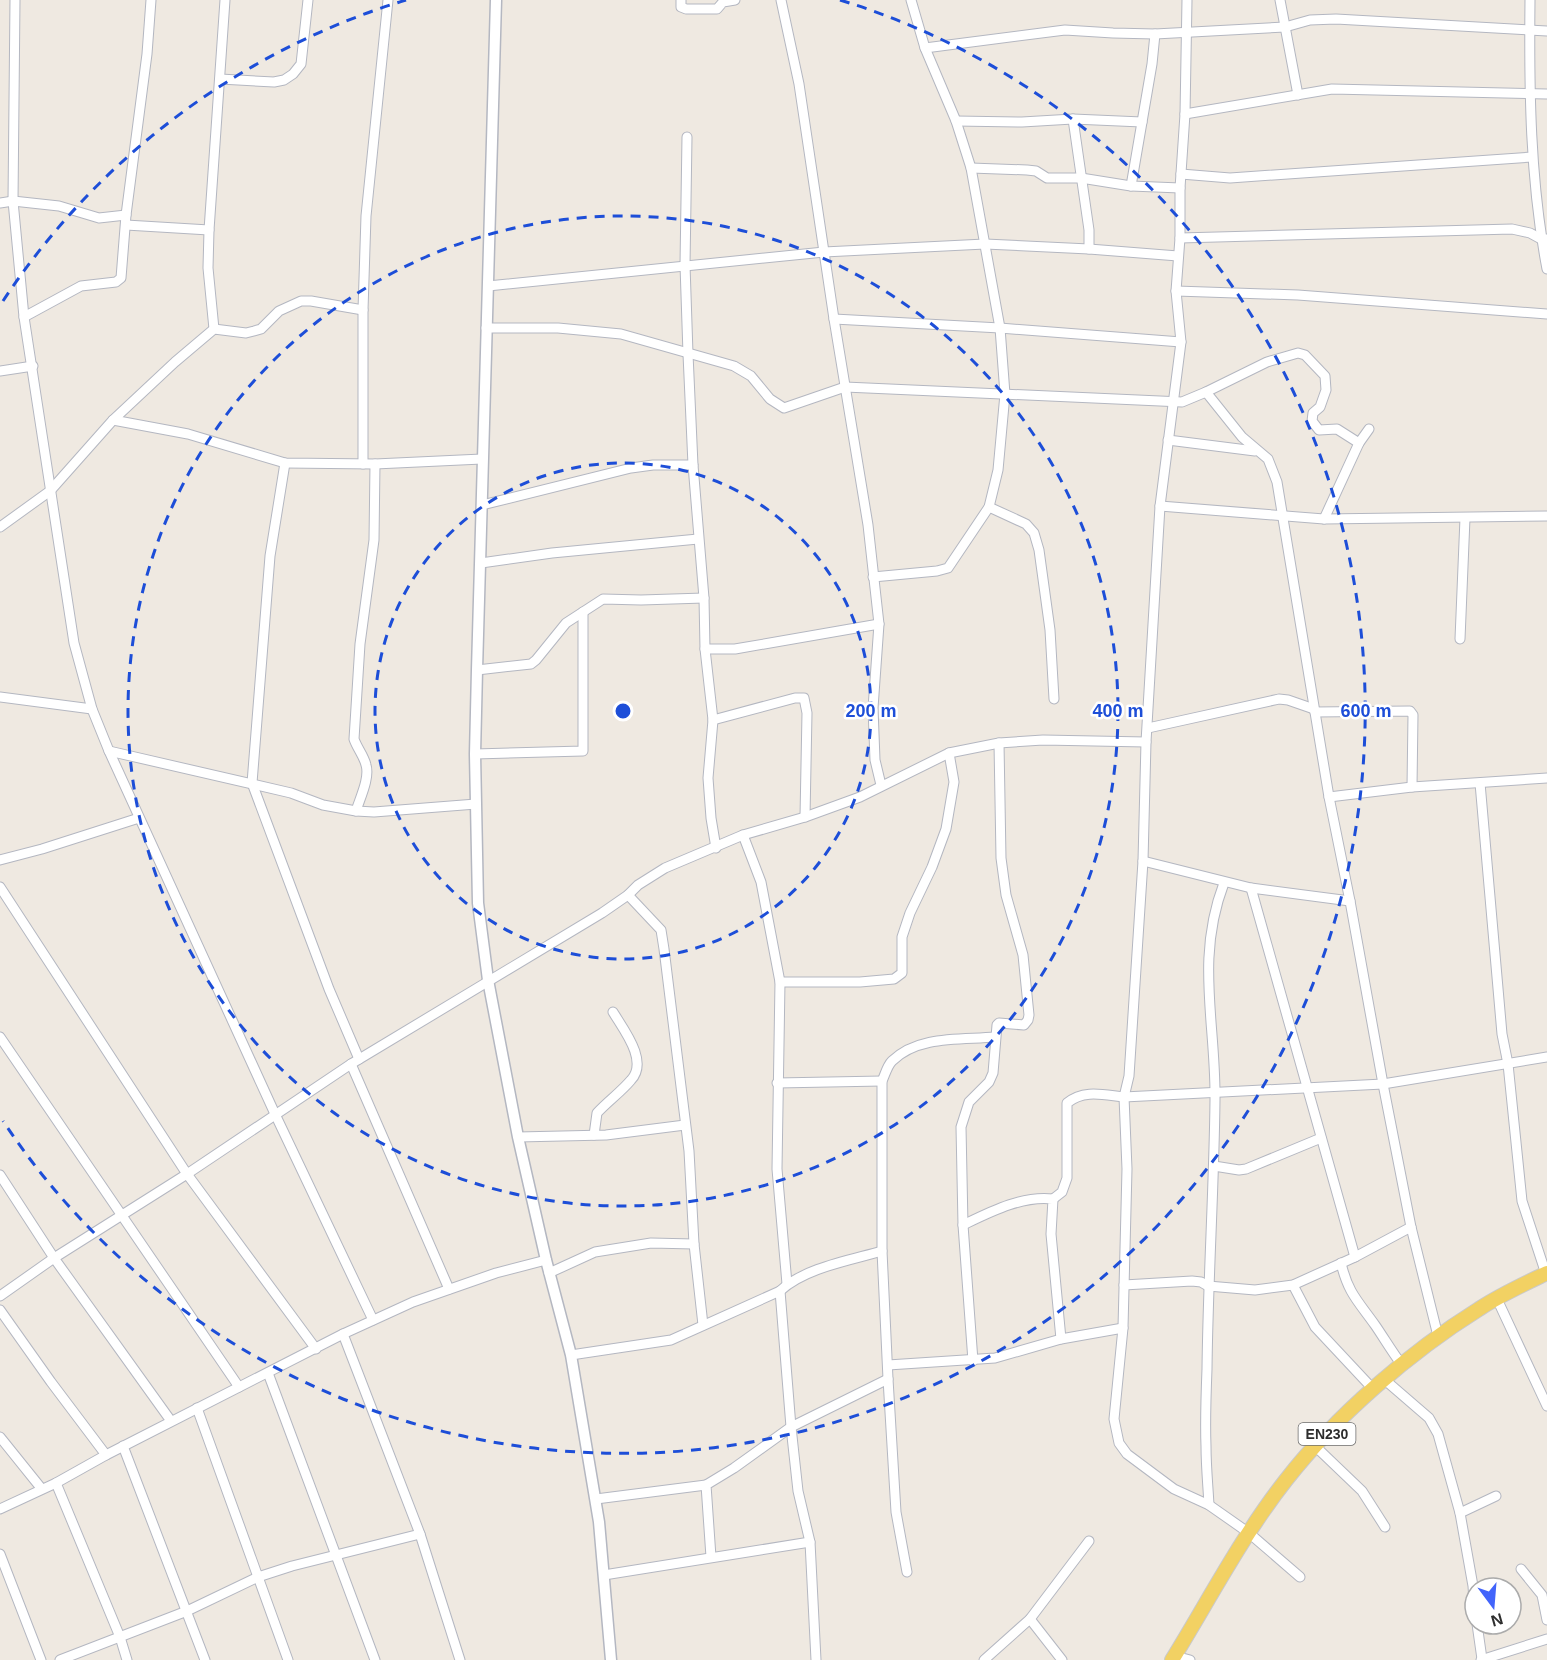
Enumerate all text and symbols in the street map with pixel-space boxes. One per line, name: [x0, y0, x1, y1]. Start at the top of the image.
centre of rings: [613, 701, 633, 721]
text: 200 m: [845, 701, 897, 721]
text: 400 m: [1092, 701, 1144, 721]
text: 600 m: [1340, 701, 1392, 721]
road number: EN230: [1298, 1423, 1356, 1445]
north arrow: [1463, 1576, 1523, 1636]
text: N: [1489, 1610, 1505, 1630]

